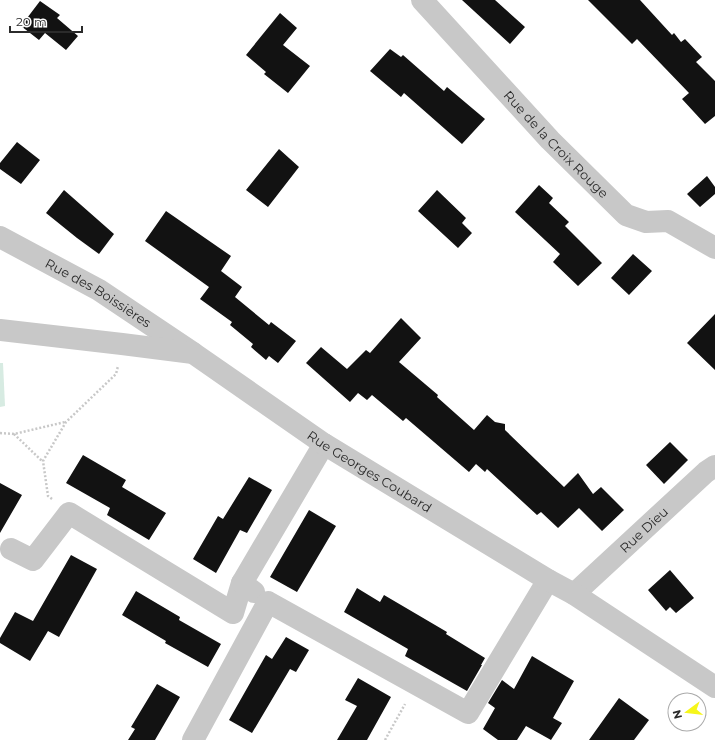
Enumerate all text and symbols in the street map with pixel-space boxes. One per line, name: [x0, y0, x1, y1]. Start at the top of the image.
scale bar: [10, 8, 82, 34]
text: 20 m: [16, 14, 47, 29]
street label: Rue de la Croix Rouge: [501, 87, 612, 201]
street label: Rue des Boissières: [43, 255, 154, 331]
street label: Rue Georges Coubard: [304, 427, 435, 516]
street label: Rue Dieu: [616, 503, 671, 556]
north arrow: [667, 692, 707, 732]
text: N: [669, 708, 685, 721]

